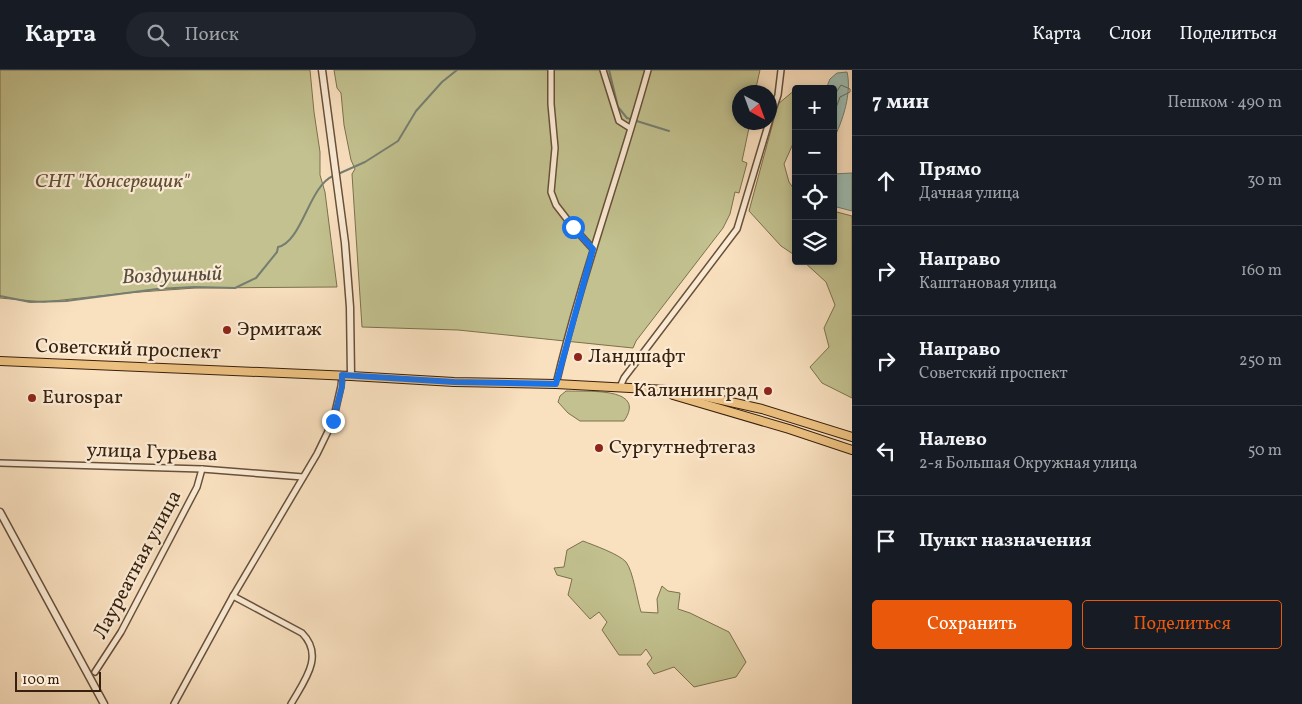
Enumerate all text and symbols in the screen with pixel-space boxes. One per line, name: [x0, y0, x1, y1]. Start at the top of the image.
search box: [126, 12, 476, 57]
text: Карта: [25, 18, 96, 52]
icon: search: [144, 21, 172, 49]
text: Поиск: [184, 22, 239, 48]
text: Карта: [1033, 22, 1081, 47]
text: Слои: [1109, 22, 1151, 47]
text: Поделиться: [1179, 22, 1277, 47]
north arrow: [732, 85, 777, 130]
map controls: [792, 85, 837, 265]
button: +: [792, 85, 837, 130]
text: 7 мин: [872, 88, 929, 117]
text: Пешком · 490 m: [1168, 92, 1282, 114]
button: −: [792, 130, 837, 175]
text: Прямо: [919, 157, 981, 183]
icon: ahead: [872, 167, 900, 195]
park label: СНТ "Консервщик": [35, 168, 191, 196]
text: 30 m: [1247, 170, 1282, 192]
button: locate: [792, 175, 837, 220]
text: Дачная улица: [919, 183, 1020, 205]
route start: [562, 216, 585, 239]
button: layers: [792, 220, 837, 265]
text: Направо: [919, 247, 1001, 273]
icon: right: [872, 257, 900, 285]
water label: Воздушный: [121, 260, 223, 292]
text: 160 m: [1241, 260, 1282, 282]
text: Каштановая улица: [919, 273, 1057, 295]
place label: Эрмитаж: [237, 316, 322, 344]
marker: Эрмитаж: [221, 324, 233, 336]
street label: Советский проспект: [35, 333, 221, 367]
text: Направо: [919, 337, 1001, 363]
place label: Ландшафт: [588, 343, 685, 371]
icon: right: [872, 347, 900, 375]
text: 250 m: [1239, 350, 1282, 372]
marker: Ландшафт: [572, 351, 584, 363]
text: Советский проспект: [919, 363, 1068, 385]
place label: Калининград: [633, 377, 758, 405]
place label: Eurospar: [42, 384, 123, 412]
marker: Калининград: [762, 385, 774, 397]
marker: Eurospar: [26, 392, 38, 404]
route end: [322, 410, 345, 433]
text: Налево: [919, 427, 987, 453]
place label: Сургутнефтегаз: [609, 434, 756, 462]
street label: улица Гурьева: [86, 437, 218, 469]
icon: left: [872, 437, 900, 465]
text: 50 m: [1248, 440, 1282, 462]
marker: Сургутнефтегаз: [593, 442, 605, 454]
text: 2-я Большая Окружная улица: [919, 453, 1137, 475]
street label: Лауреатная улица: [87, 486, 189, 644]
icon: arrive: [872, 527, 900, 555]
text: Пункт назначения: [919, 528, 1092, 554]
button: Сохранить: [872, 600, 1072, 649]
button: Поделиться: [1082, 600, 1282, 649]
scale bar: [15, 669, 101, 692]
text: 100 m: [22, 671, 60, 690]

